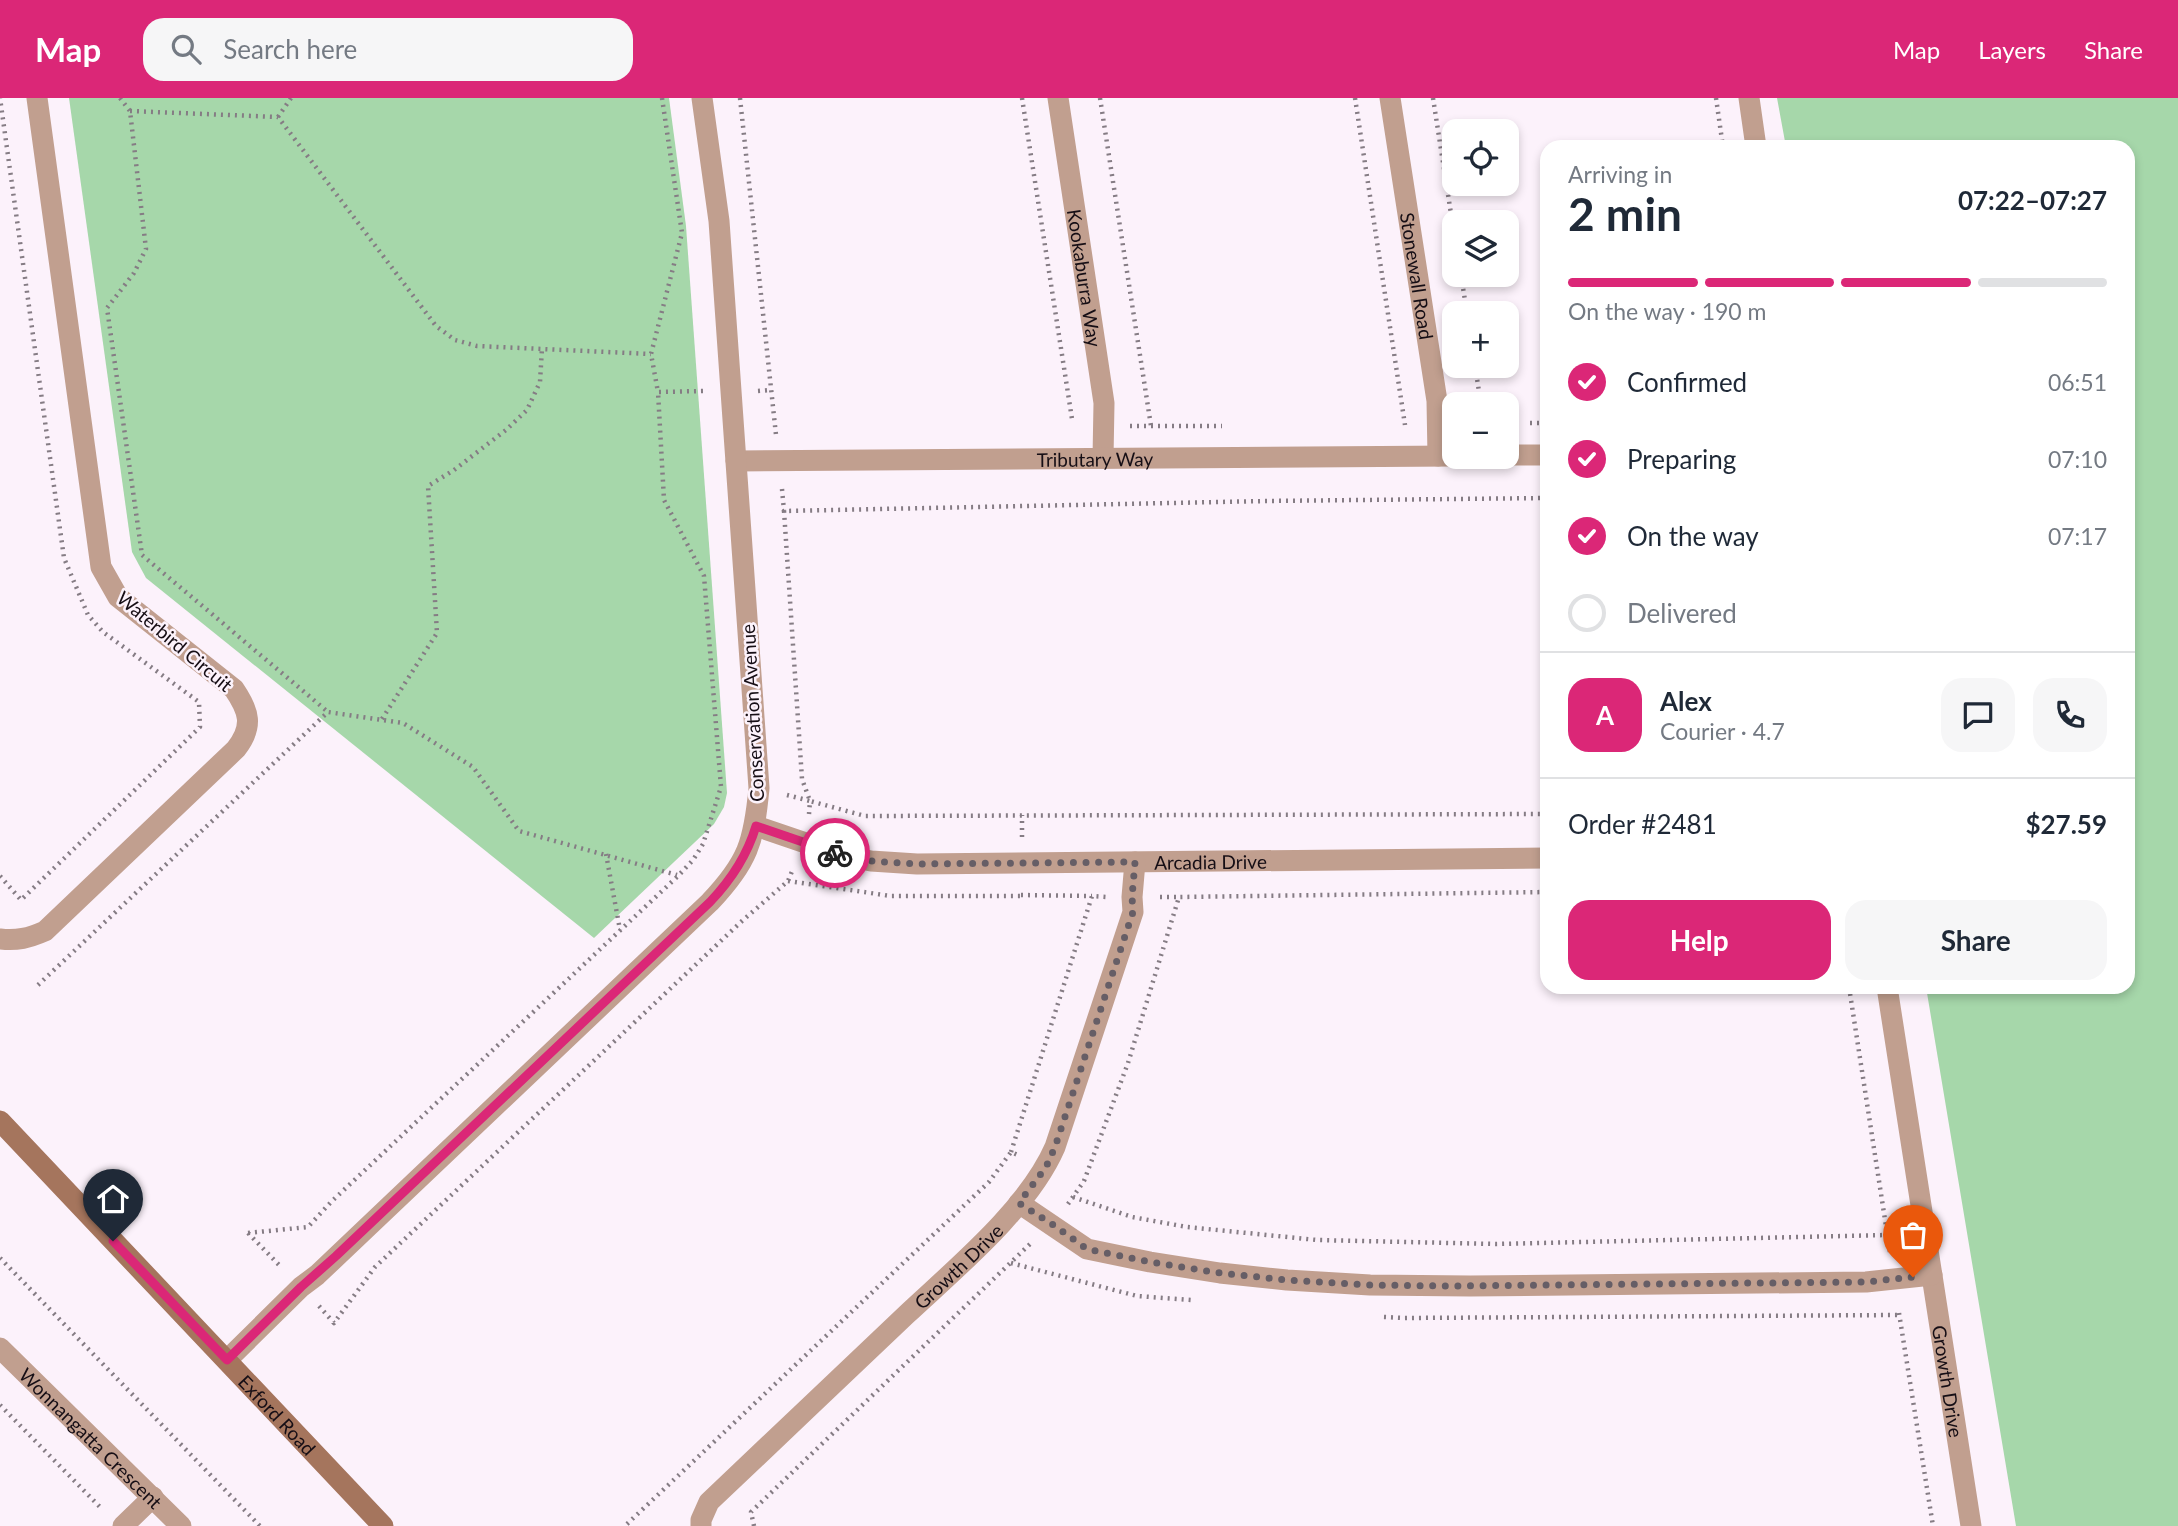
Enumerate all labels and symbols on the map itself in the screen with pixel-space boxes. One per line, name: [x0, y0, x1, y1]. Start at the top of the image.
street label: Kookaburra Way: [1063, 207, 1107, 349]
street label: Stonewall Road: [1396, 211, 1439, 341]
street label: Tributary Way: [1037, 447, 1154, 470]
street label: Waterbird Circuit: [113, 586, 238, 696]
street label: Conservation Avenue: [736, 623, 768, 803]
courier: [800, 818, 870, 888]
street label: Arcadia Drive: [1154, 849, 1267, 873]
pin: [83, 1169, 143, 1241]
pin: [1883, 1205, 1943, 1277]
street label: Growth Drive: [909, 1218, 1007, 1313]
street label: Growth Drive: [1928, 1323, 1969, 1439]
street label: Wonnangatta Crescent: [15, 1363, 168, 1513]
street label: Exford Road: [234, 1370, 321, 1459]

